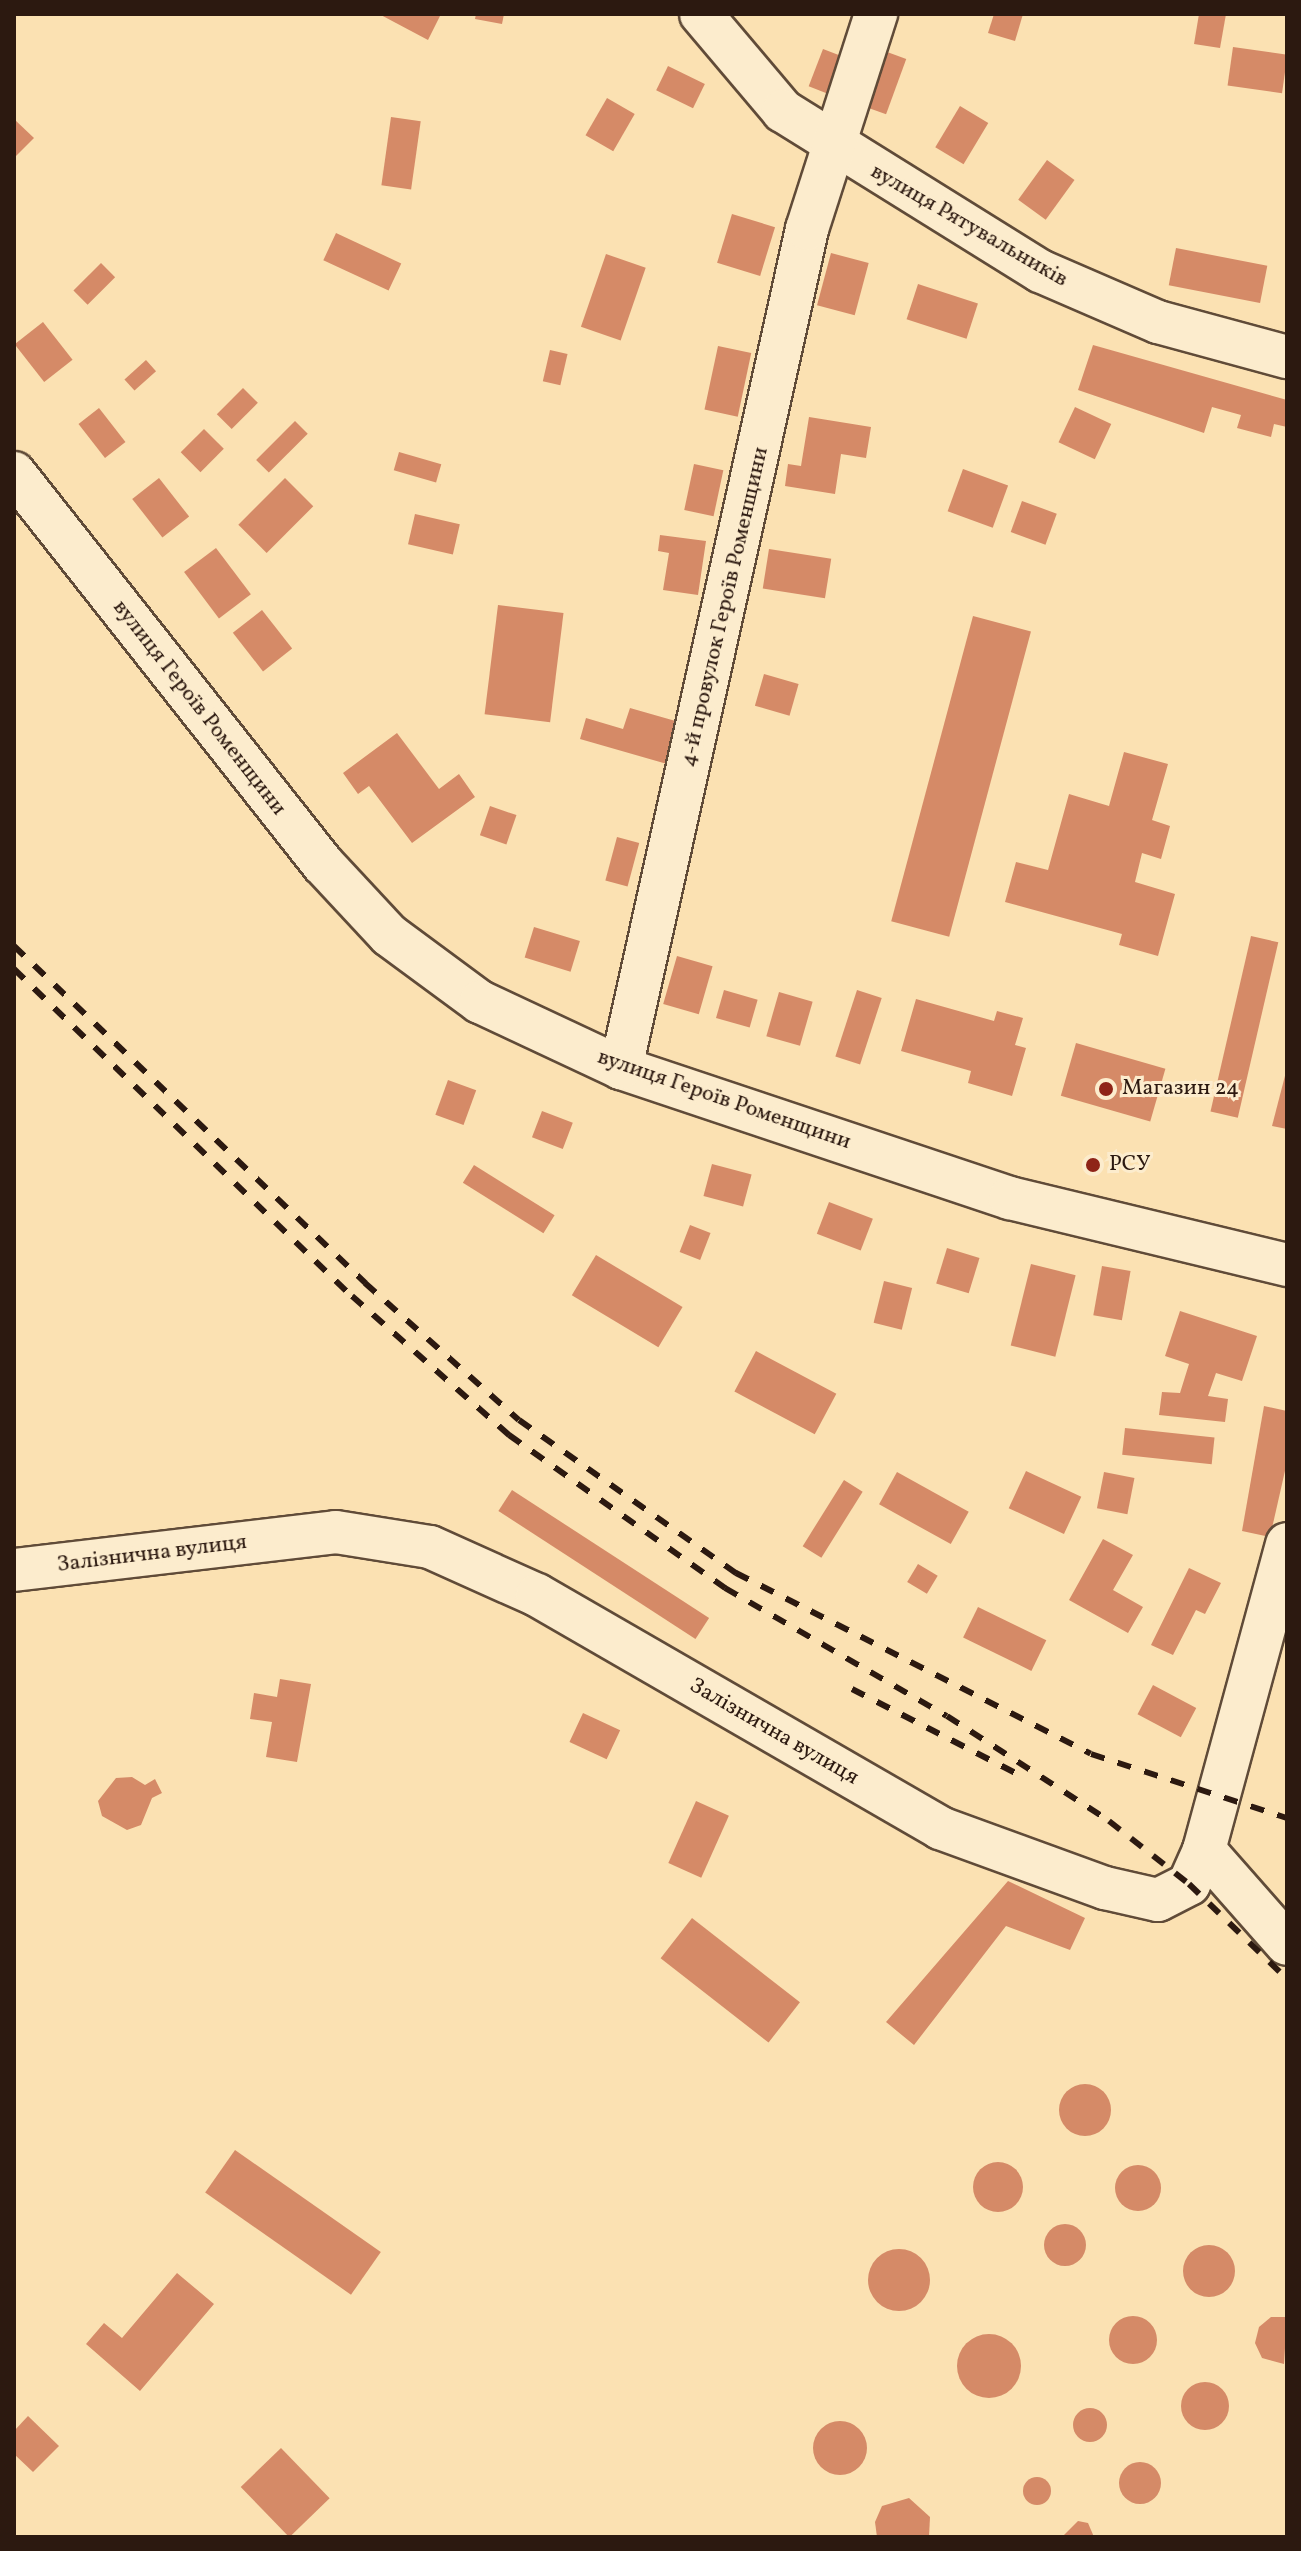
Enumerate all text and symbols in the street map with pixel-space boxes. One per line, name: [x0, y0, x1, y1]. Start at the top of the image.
street label: вулиця Рятувальників: [866, 159, 1072, 293]
street label: 4-й провулок Героїв Роменщини: [675, 445, 775, 769]
street label: вулиця Героїв Роменщини: [107, 595, 291, 821]
street label: вулиця Героїв Роменщини: [594, 1044, 854, 1156]
place label: Магазин 24: [1122, 1076, 1239, 1102]
marker: Магазин 24: [1097, 1080, 1115, 1098]
place label: РСУ: [1109, 1152, 1150, 1178]
marker: РСУ: [1084, 1156, 1102, 1174]
street label: Залізнична вулиця: [56, 1529, 248, 1579]
street label: Залізнична вулиця: [685, 1673, 863, 1791]

